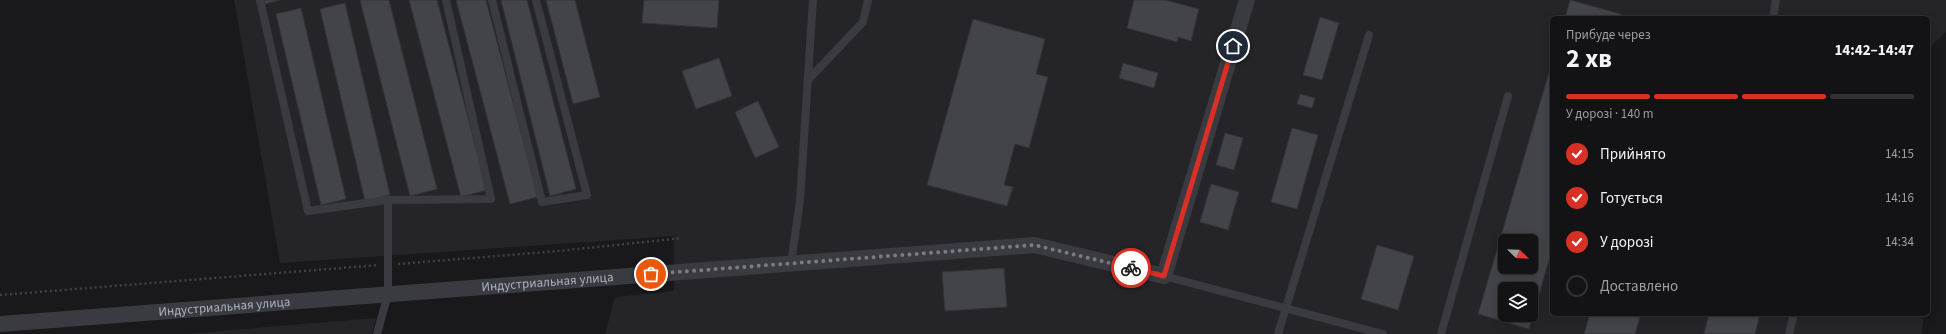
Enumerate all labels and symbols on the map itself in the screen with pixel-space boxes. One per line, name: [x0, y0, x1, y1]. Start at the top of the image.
pin: [1216, 29, 1250, 63]
north arrow: [1498, 234, 1538, 274]
courier: [1111, 248, 1151, 288]
pin: [634, 257, 668, 291]
street label: Индустриальная улица: [481, 268, 614, 296]
street label: Индустриальная улица: [158, 293, 291, 321]

